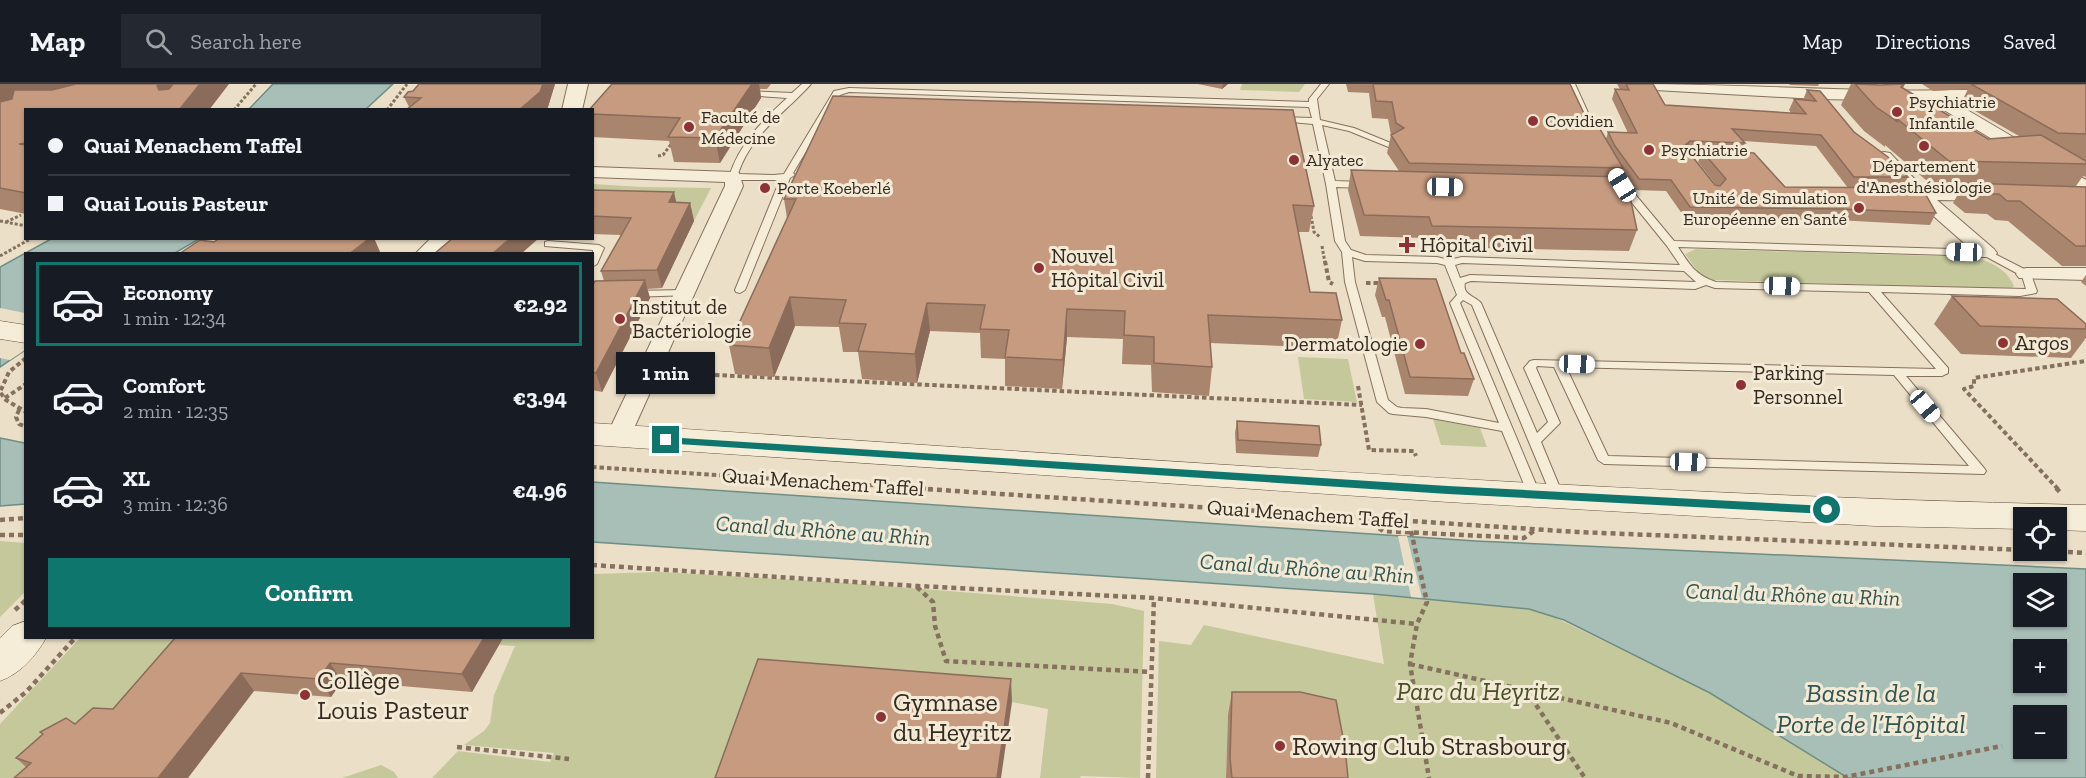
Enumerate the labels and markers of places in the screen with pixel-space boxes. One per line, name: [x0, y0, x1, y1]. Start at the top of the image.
place label: Psychiatrie Infantile: [1909, 91, 1996, 134]
marker: Psychiatrie Infantile: [1890, 105, 1904, 119]
place label: Faculté de Médecine: [701, 106, 780, 149]
place label: Covidien: [1545, 110, 1614, 132]
marker: Covidien: [1526, 114, 1540, 128]
marker: Faculté de Médecine: [682, 120, 696, 134]
place label: Psychiatrie: [1661, 139, 1748, 161]
marker: Département d'Anesthésiologie: [1917, 139, 1931, 153]
marker: Psychiatrie: [1642, 143, 1656, 157]
place label: Alyatec: [1306, 149, 1364, 171]
marker: Alyatec: [1287, 153, 1301, 167]
place label: Département d'Anesthésiologie: [1856, 155, 1992, 198]
place label: Porte Koeberlé: [777, 177, 891, 199]
marker: Porte Koeberlé: [758, 181, 772, 195]
place label: Unité de Simulation Européenne en Santé: [1683, 187, 1848, 230]
marker: Unité de Simulation Européenne en Santé: [1852, 201, 1866, 215]
place label: Hôpital Civil: [1420, 232, 1534, 257]
marker: Hôpital Civil: [1398, 236, 1416, 254]
place label: Nouvel Hôpital Civil: [1051, 243, 1165, 292]
marker: Nouvel Hôpital Civil: [1032, 261, 1046, 275]
place label: Institut de Bactériologie: [632, 294, 751, 343]
marker: Institut de Bactériologie: [613, 312, 627, 326]
place label: Argos: [2015, 330, 2069, 355]
place label: Dermatologie: [1284, 331, 1408, 356]
marker: Argos: [1996, 336, 2010, 350]
marker: Dermatologie: [1413, 337, 1427, 351]
place label: Parking Personnel: [1753, 360, 1843, 409]
marker: Parking Personnel: [1734, 378, 1748, 392]
place label: Collège Louis Pasteur: [317, 664, 470, 726]
place label: Gymnase du Heyritz: [893, 686, 1012, 748]
marker: Collège Louis Pasteur: [298, 688, 312, 702]
marker: Gymnase du Heyritz: [874, 710, 888, 724]
place label: Rowing Club Strasbourg: [1292, 730, 1566, 762]
marker: Rowing Club Strasbourg: [1273, 739, 1287, 753]

